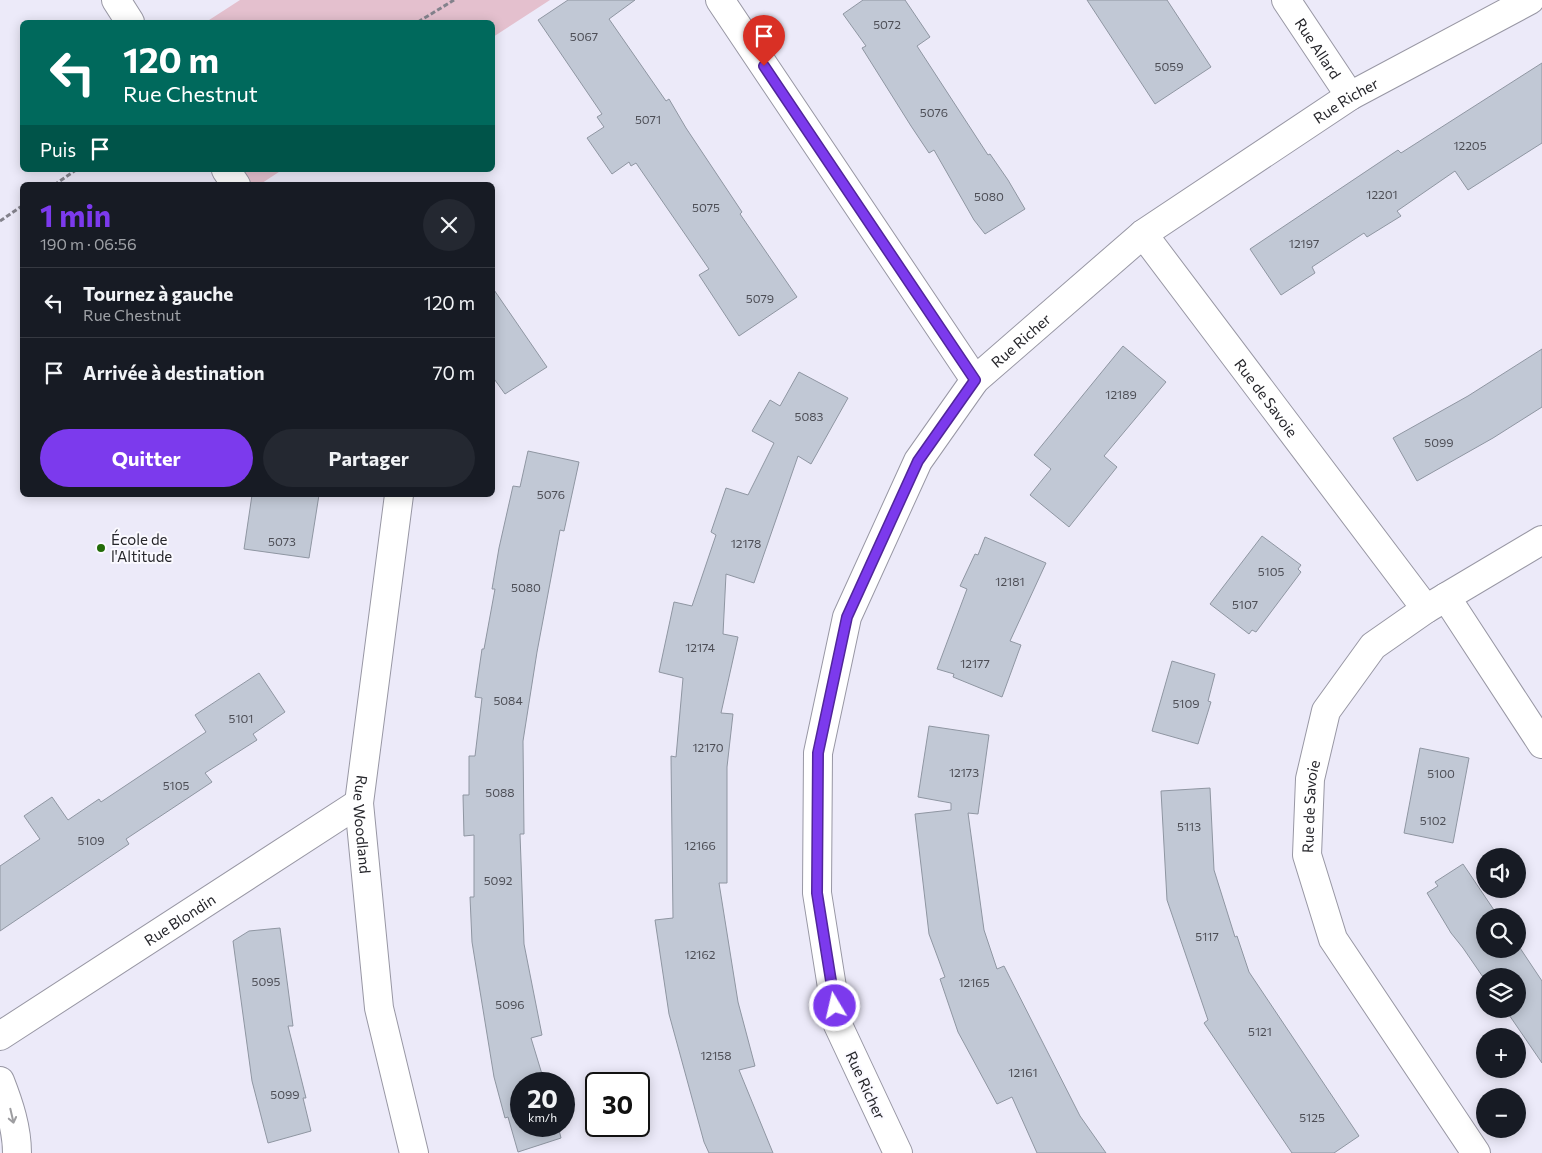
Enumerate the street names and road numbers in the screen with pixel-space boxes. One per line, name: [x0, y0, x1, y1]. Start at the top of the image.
street label: Rue Allard: [1291, 14, 1345, 82]
street label: Rue Richer: [1310, 74, 1381, 127]
street label: Rue Richer: [987, 310, 1054, 371]
street label: Rue de Savoie: [1231, 355, 1302, 440]
street label: Rue de Savoie: [1298, 758, 1323, 853]
street label: Rue Woodland: [350, 774, 375, 874]
street label: Rue Blondin: [140, 890, 219, 949]
street label: Rue Richer: [842, 1048, 890, 1122]

